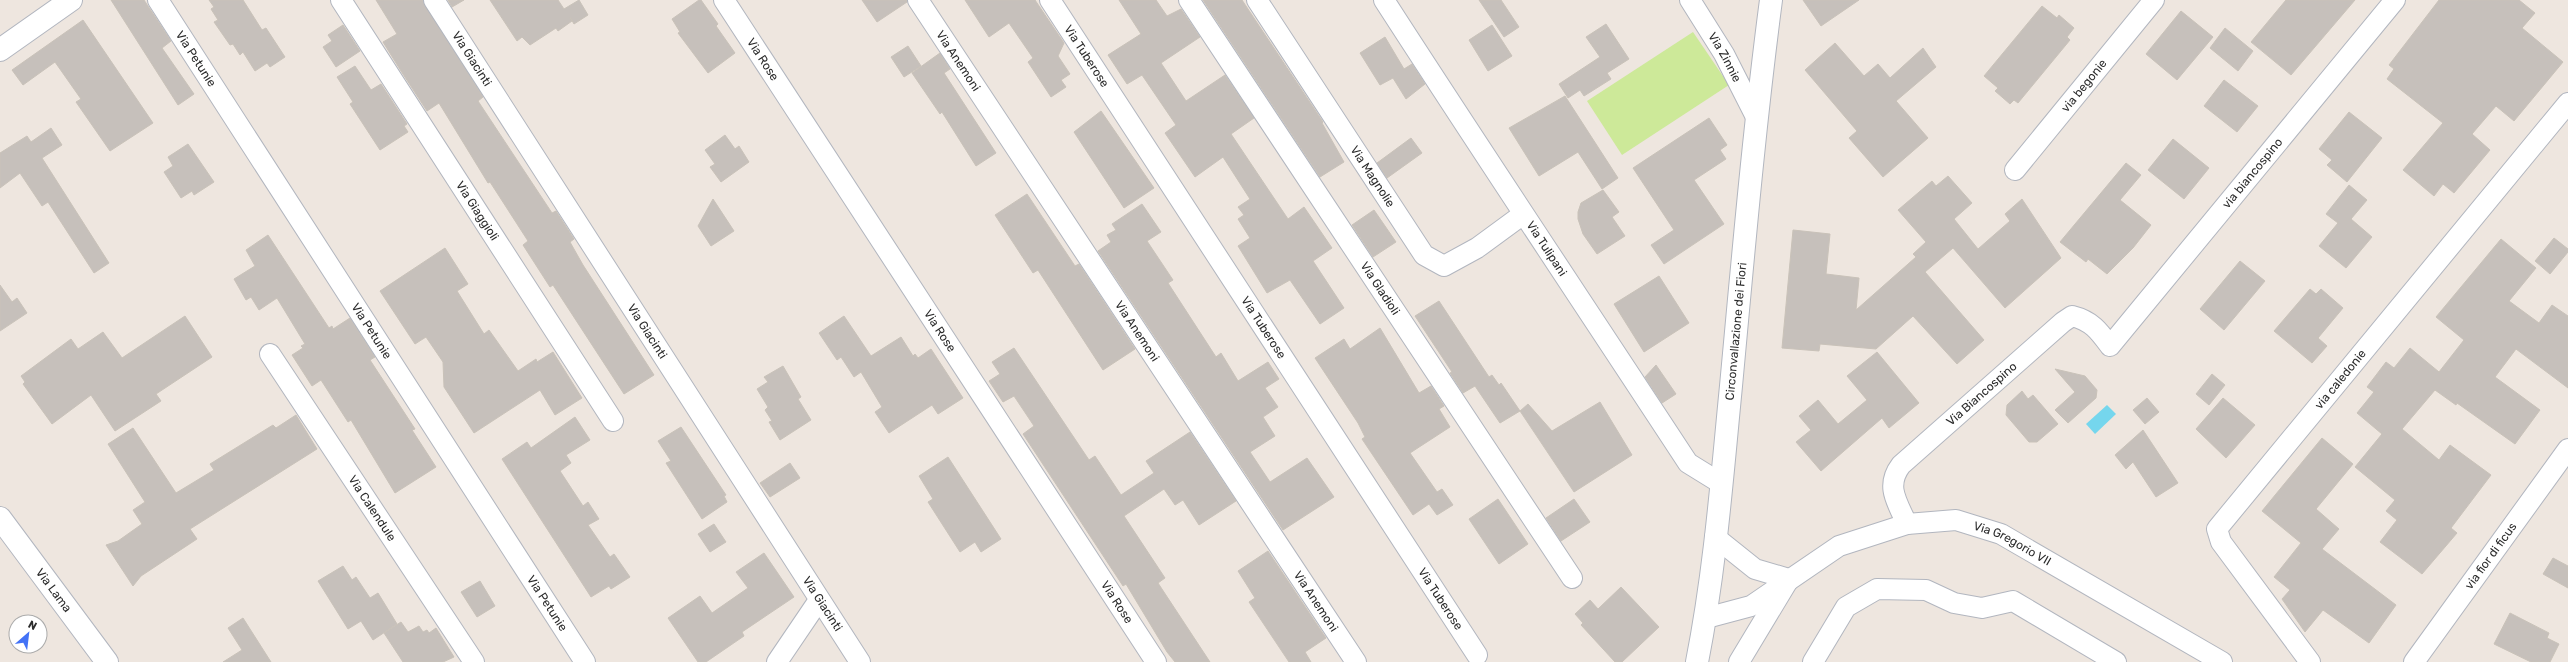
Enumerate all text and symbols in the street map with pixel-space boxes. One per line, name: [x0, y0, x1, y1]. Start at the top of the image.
street label: Via Tuberose: [1061, 22, 1112, 90]
street label: Via Petunie: [173, 28, 219, 90]
street label: Via Anemoni: [933, 28, 983, 94]
street label: Via Giacinti: [449, 29, 495, 89]
street label: Via Zinnie: [1705, 30, 1744, 85]
street label: Via Rose: [744, 36, 782, 84]
street label: via begonie: [2058, 56, 2110, 115]
street label: via biancospino: [2219, 135, 2285, 211]
street label: Via Magnolie: [1347, 143, 1398, 210]
street label: Via Giaggioli: [453, 178, 502, 243]
street label: Via Tulipani: [1523, 218, 1570, 279]
street label: Via Gladioli: [1357, 259, 1403, 318]
street label: Circonvallazione dei Fiori: [1723, 262, 1749, 401]
street label: Via Tuberose: [1238, 294, 1289, 361]
street label: Via Anemoni: [1112, 298, 1162, 364]
street label: Via Petunie: [348, 301, 395, 362]
street label: Via Giacinti: [624, 301, 670, 361]
street label: Via Rose: [921, 307, 959, 355]
street label: via caledonie: [2312, 346, 2369, 412]
street label: Via Biancospino: [1944, 359, 2020, 429]
street label: Via Calendule: [345, 473, 399, 544]
street label: Via Gregorio VII: [1972, 519, 2054, 568]
street label: via fior di ficus: [2462, 520, 2520, 592]
street label: Via Tuberose: [1415, 565, 1466, 633]
street label: Via Lama: [33, 566, 75, 615]
street label: Via Anemoni: [1291, 568, 1341, 634]
street label: Via Petunie: [524, 573, 570, 634]
street label: Via Giacinti: [800, 574, 845, 634]
street label: Via Rose: [1098, 578, 1136, 626]
north arrow: [8, 614, 48, 654]
text: N: [26, 618, 39, 633]

